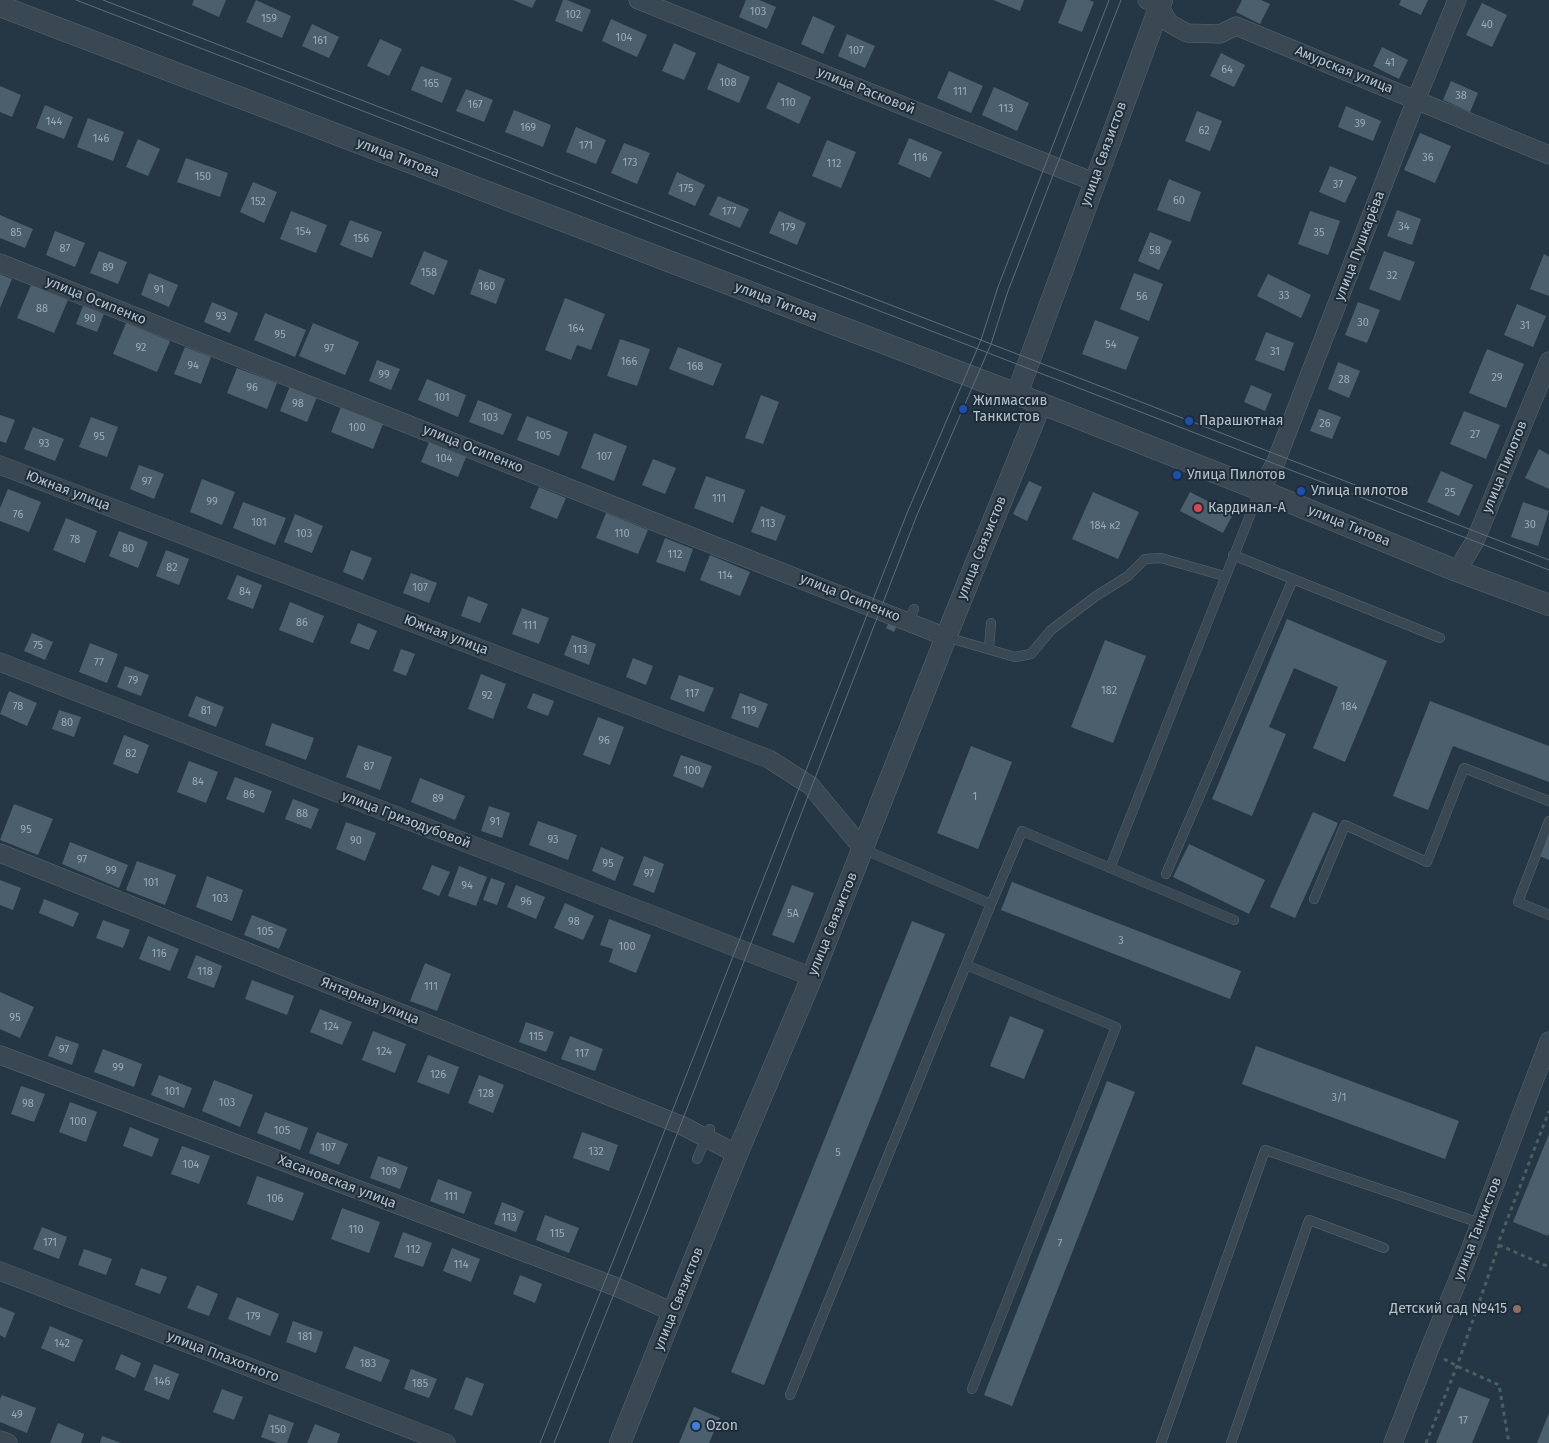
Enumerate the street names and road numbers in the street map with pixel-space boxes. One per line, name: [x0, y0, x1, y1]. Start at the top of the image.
street label: Амурская улица: [1292, 43, 1396, 97]
street label: улица Расковой: [815, 64, 917, 118]
street label: улица Связистов: [1077, 99, 1131, 209]
street label: улица Титова: [354, 134, 442, 182]
street label: улица Пушкарёва: [1331, 189, 1389, 303]
street label: улица Осипенко: [43, 273, 149, 329]
street label: улица Титова: [732, 278, 820, 326]
street label: улица Пилотов: [1479, 418, 1531, 516]
street label: улица Осипенко: [420, 421, 526, 477]
street label: Южная улица: [24, 467, 112, 515]
street label: улица Связистов: [954, 494, 1010, 602]
street label: улица Титова: [1305, 502, 1393, 550]
street label: улица Осипенко: [797, 570, 903, 626]
street label: Южная улица: [402, 611, 490, 659]
street label: улица Гризодубовой: [339, 788, 473, 852]
street label: улица Связистов: [805, 870, 861, 978]
street label: Янтарная улица: [318, 974, 422, 1028]
street label: Хасановская улица: [275, 1152, 399, 1212]
street label: улица Танкистов: [1451, 1175, 1505, 1283]
street label: улица Связистов: [651, 1245, 707, 1353]
street label: улица Плахотного: [164, 1328, 282, 1386]

